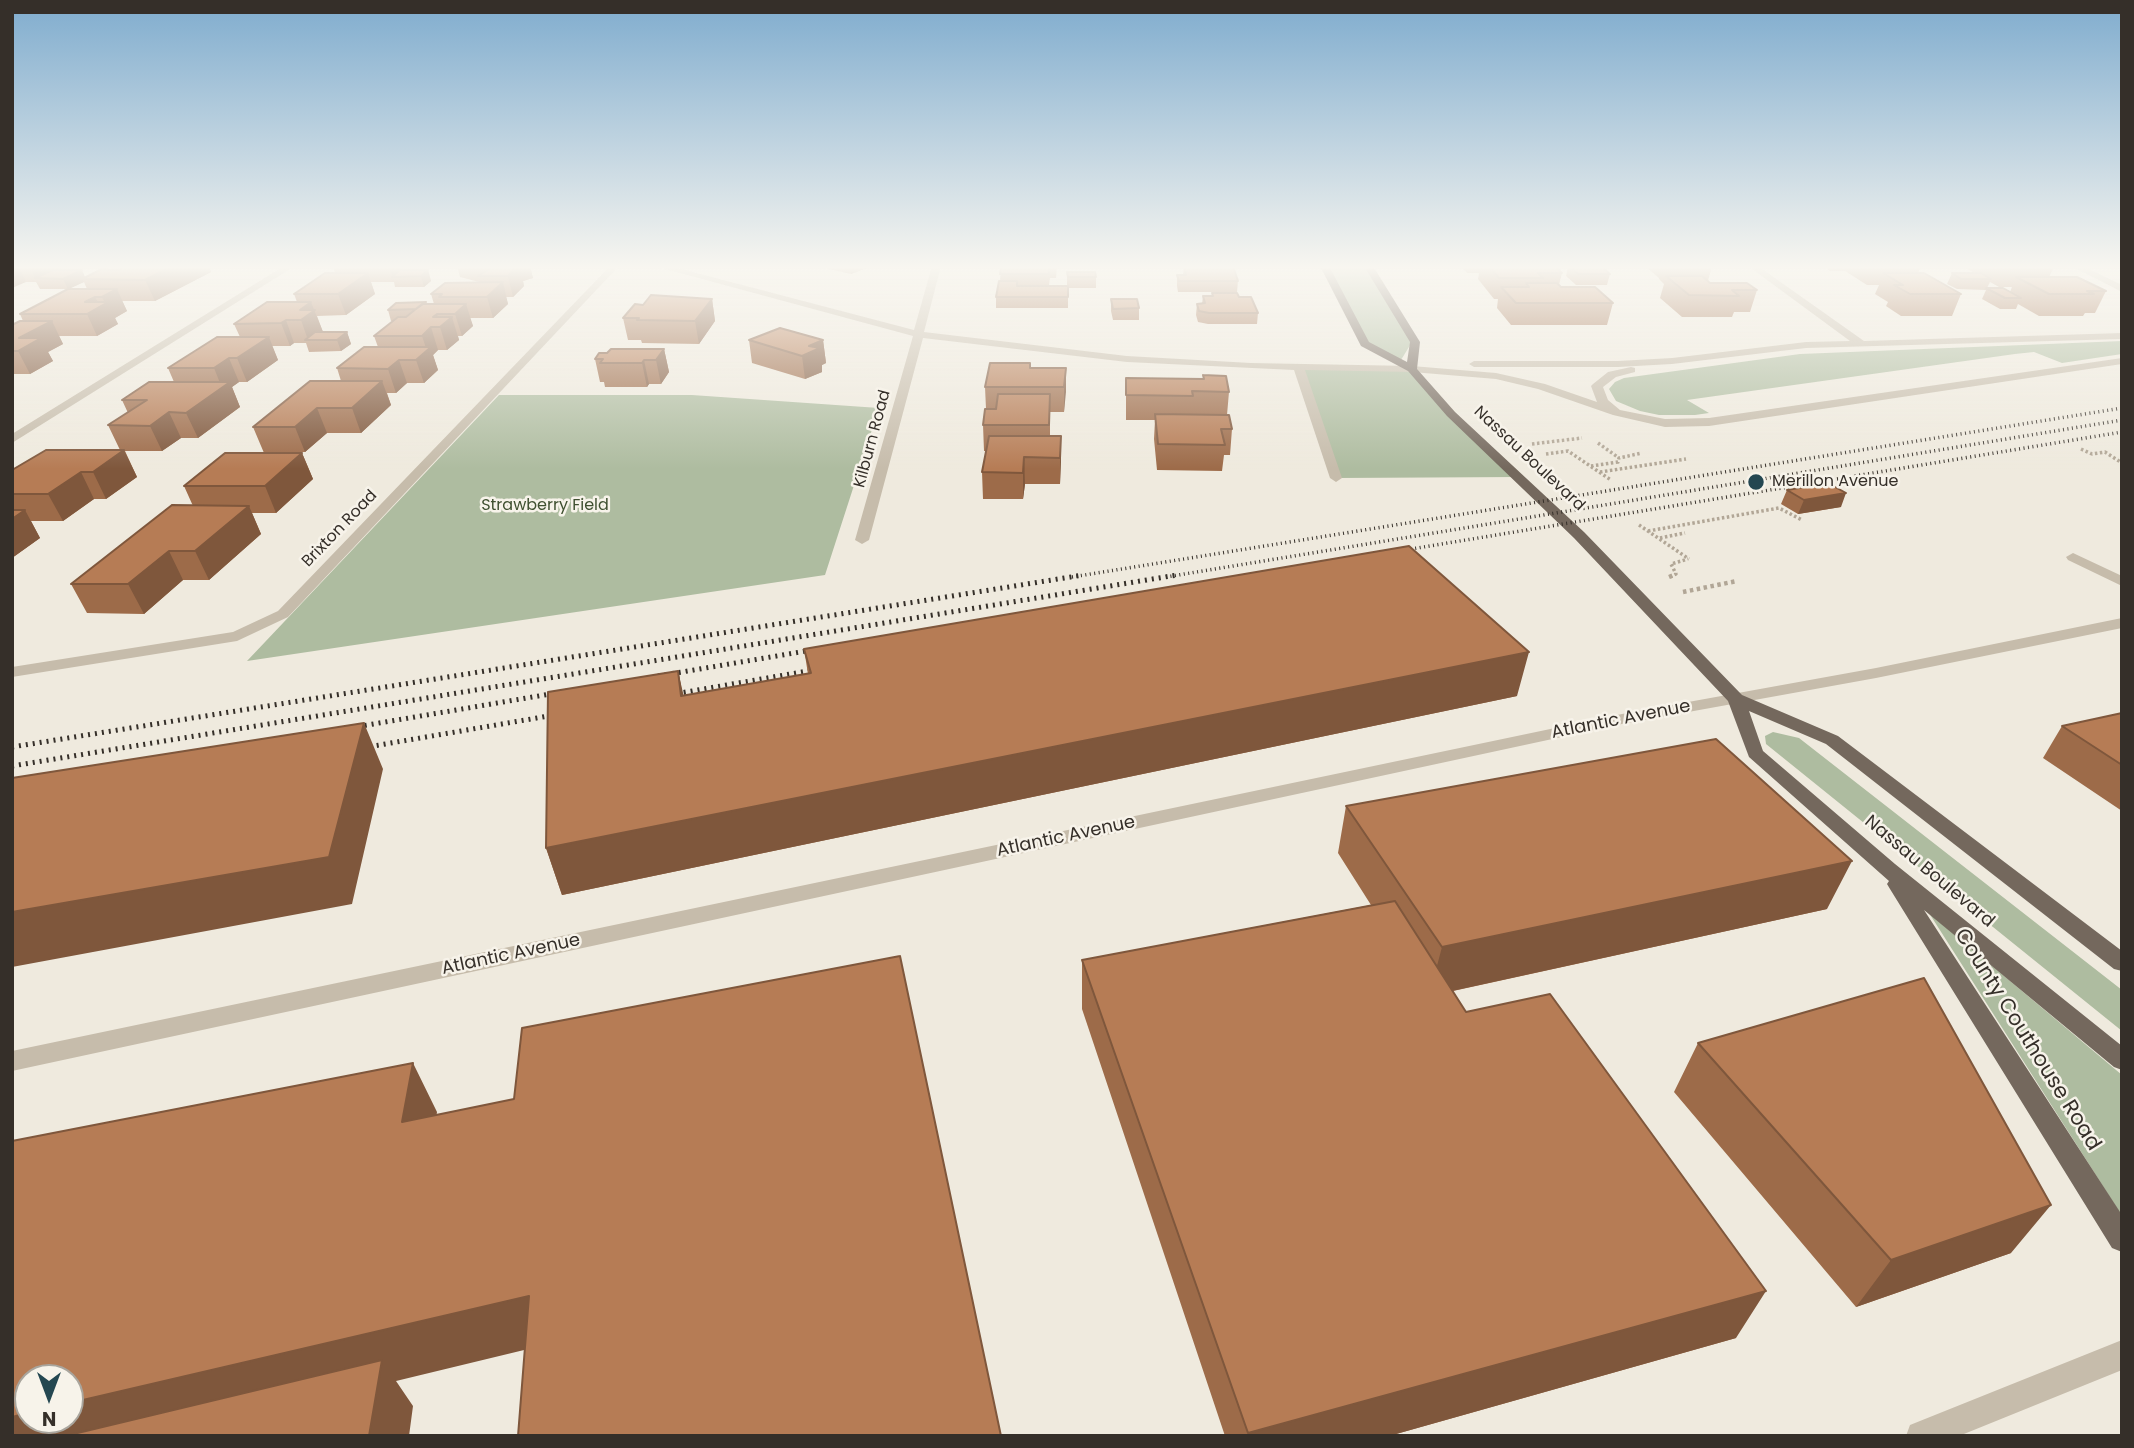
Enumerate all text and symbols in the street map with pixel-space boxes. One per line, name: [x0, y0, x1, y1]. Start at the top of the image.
street label: Kilburn Road: [851, 388, 895, 490]
street label: Nassau Boulevard: [1469, 403, 1589, 515]
marker: Merillon Avenue: [1746, 472, 1766, 492]
place label: Merillon Avenue: [1772, 472, 1898, 492]
street label: Brixton Road: [299, 487, 381, 571]
park label: Strawberry Field: [481, 496, 609, 516]
street label: Atlantic Avenue: [1550, 696, 1692, 744]
street label: Nassau Boulevard: [1860, 811, 1998, 933]
street label: Atlantic Avenue: [995, 812, 1137, 862]
street label: County Couthouse Road: [1948, 924, 2106, 1156]
street label: Atlantic Avenue: [440, 930, 582, 980]
north arrow: [14, 1364, 84, 1434]
text: N: [42, 1405, 56, 1432]

